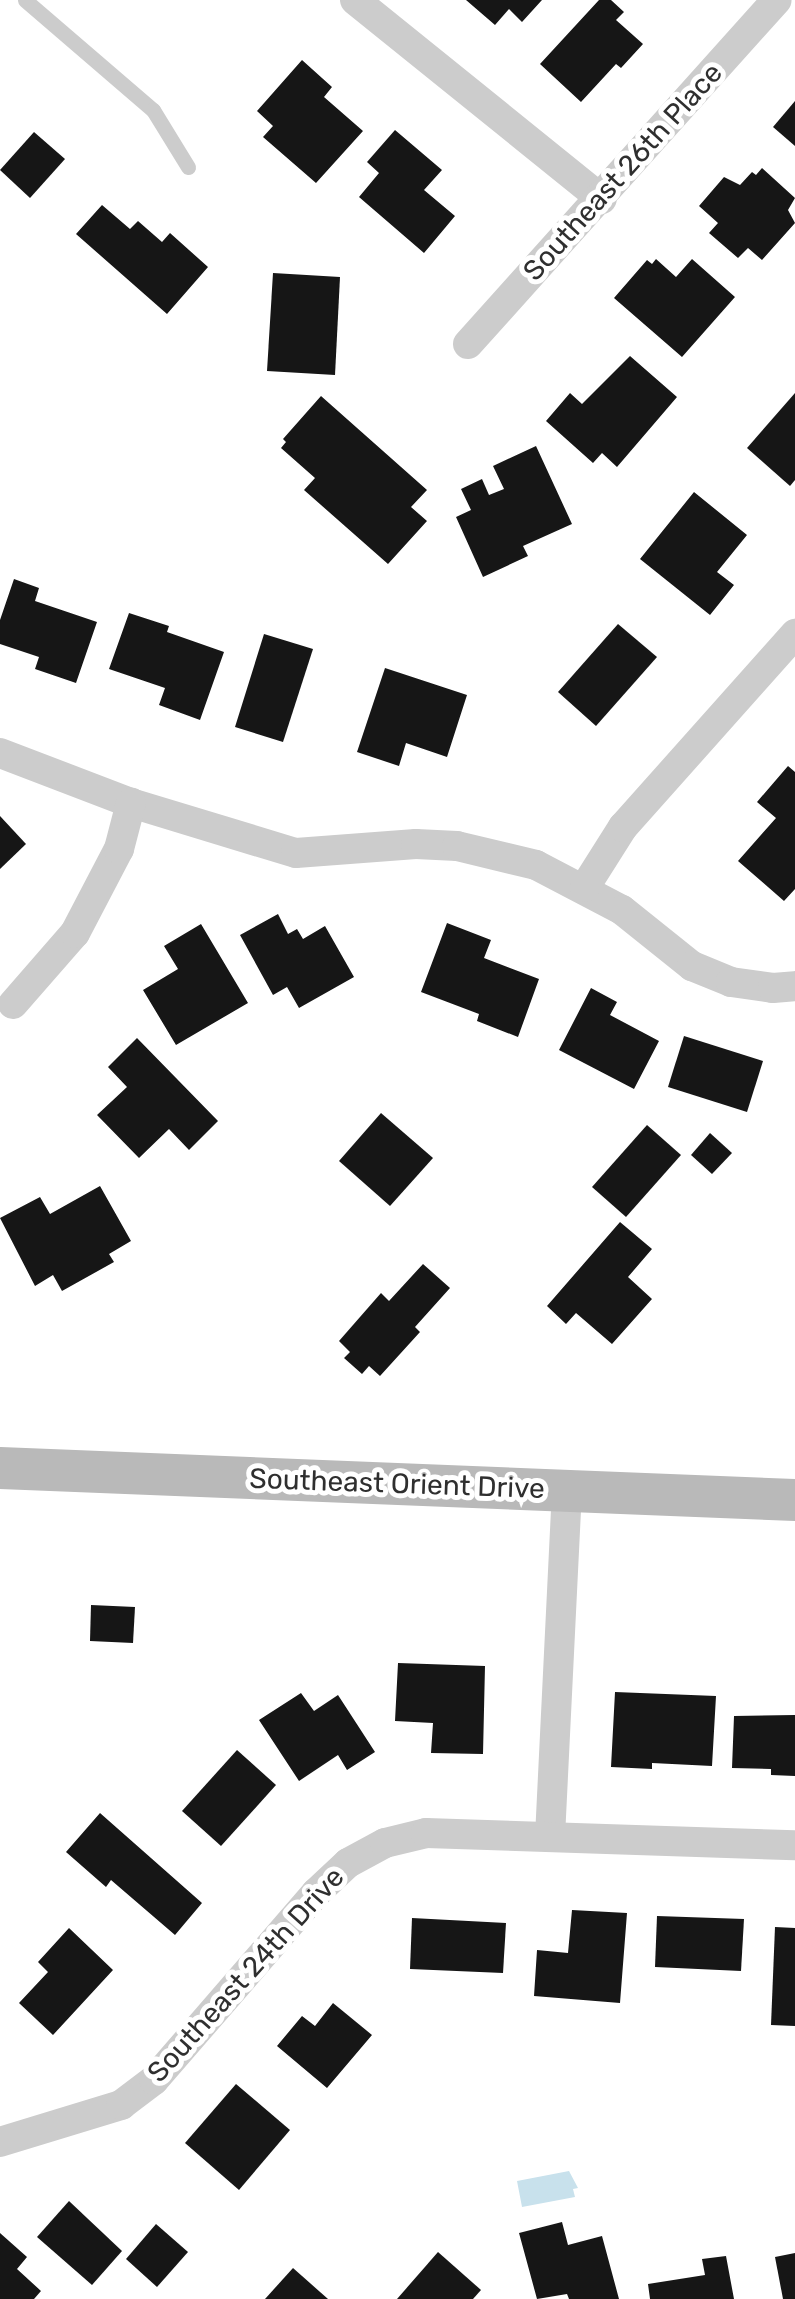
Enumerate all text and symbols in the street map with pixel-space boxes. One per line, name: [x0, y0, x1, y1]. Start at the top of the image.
street label: Southeast 26th Place: [516, 56, 730, 288]
street label: Southeast Orient Drive: [249, 1462, 545, 1506]
street label: Southeast 24th Drive: [141, 1861, 351, 2089]

